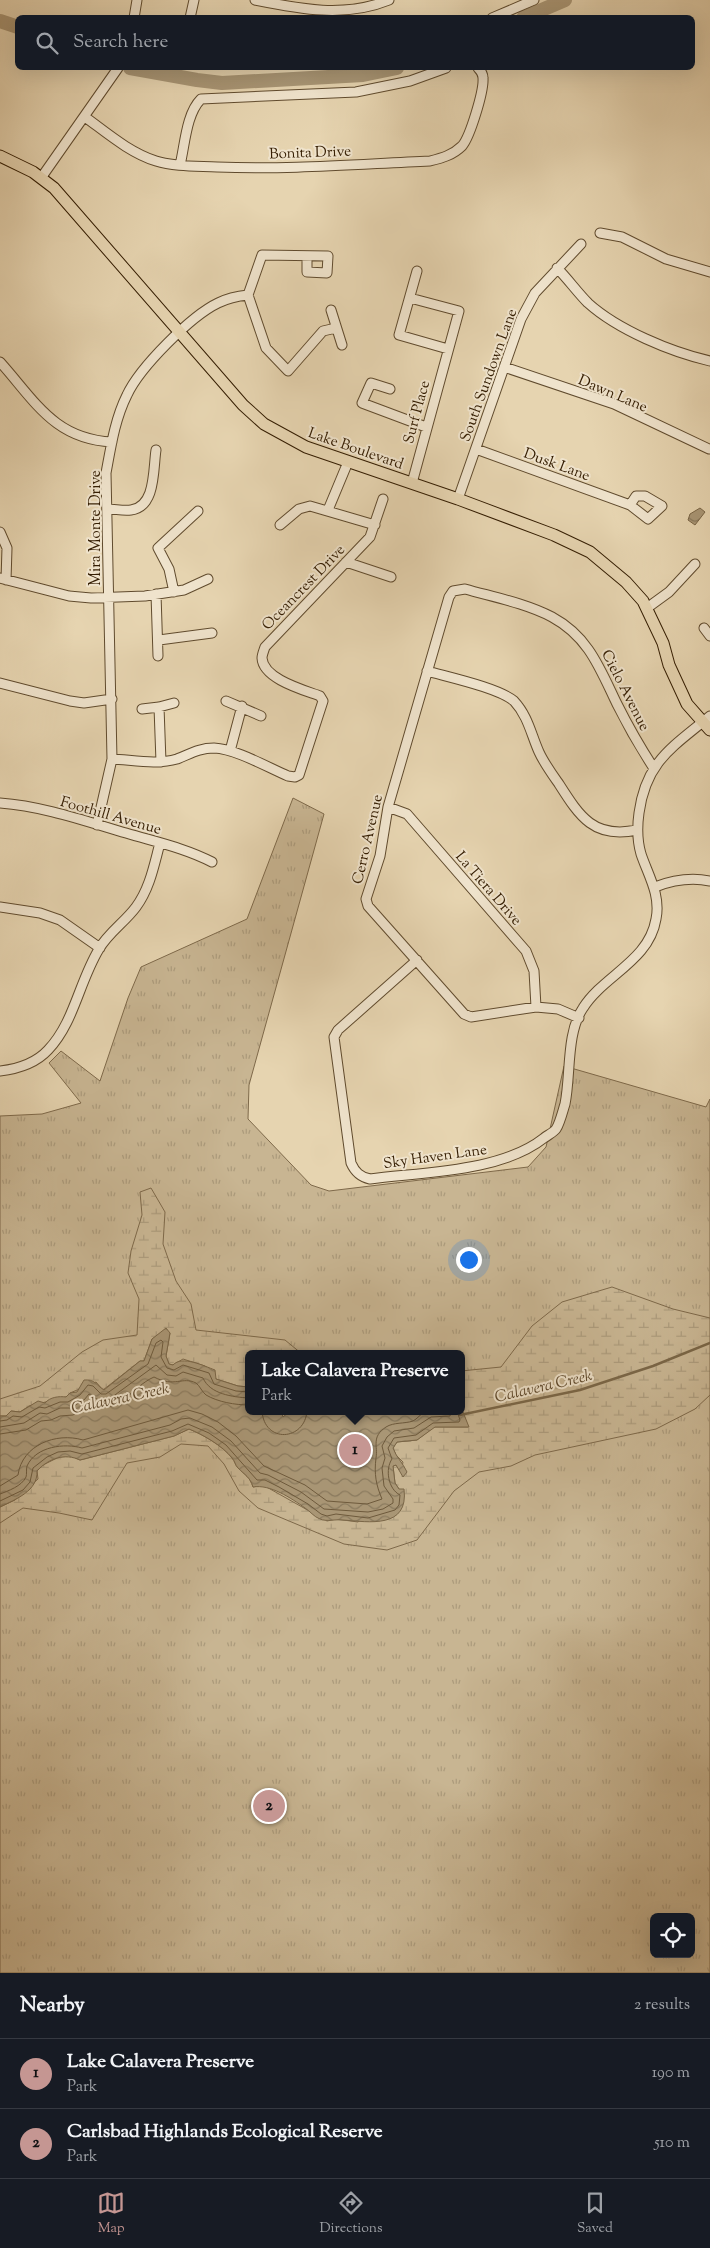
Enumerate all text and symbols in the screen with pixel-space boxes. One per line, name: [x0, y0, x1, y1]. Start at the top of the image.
search box: [15, 15, 695, 70]
icon: search: [33, 29, 61, 57]
text: Search here: [73, 29, 168, 56]
street label: Bonita Drive: [269, 142, 351, 165]
street label: South Sundown Lane: [456, 306, 523, 445]
street label: Dawn Lane: [574, 370, 650, 418]
street label: Surf Place: [399, 378, 436, 446]
street label: Lake Boulevard: [305, 423, 407, 476]
street label: Dusk Lane: [520, 444, 593, 487]
street label: Mira Monte Drive: [86, 470, 107, 586]
street label: Oceancrest Drive: [258, 540, 351, 636]
street label: Cielo Avenue: [595, 646, 654, 735]
street label: Foothill Avenue: [58, 792, 164, 841]
street label: Cerro Avenue: [348, 792, 389, 886]
street label: La Tiera Drive: [450, 847, 526, 931]
street label: Sky Haven Lane: [382, 1140, 488, 1175]
your location: [456, 1247, 482, 1273]
popup: [245, 1350, 465, 1415]
text: Lake Calavera Preserve: [262, 1358, 449, 1385]
water label: Calavera Creek: [493, 1365, 595, 1410]
water label: Calavera Creek: [69, 1378, 172, 1421]
text: Park: [262, 1385, 292, 1408]
pin: 1: [339, 1431, 371, 1469]
pin: 2: [253, 1787, 285, 1825]
map controls: [650, 1913, 695, 1958]
button: locate: [650, 1913, 695, 1958]
text: Nearby: [20, 1991, 85, 2021]
text: 2 results: [634, 1994, 690, 2017]
text: Lake Calavera Preserve: [67, 2049, 254, 2076]
text: 1: [33, 2062, 39, 2085]
text: 190 m: [652, 2062, 690, 2085]
text: Park: [67, 2076, 98, 2099]
text: Carlsbad Highlands Ecological Reserve: [67, 2119, 383, 2146]
text: 2: [32, 2132, 40, 2155]
text: 510 m: [654, 2132, 690, 2155]
text: Park: [67, 2146, 98, 2169]
tab: Map: [97, 2189, 125, 2239]
tab: Directions: [319, 2189, 383, 2239]
tab: Saved: [577, 2189, 613, 2239]

